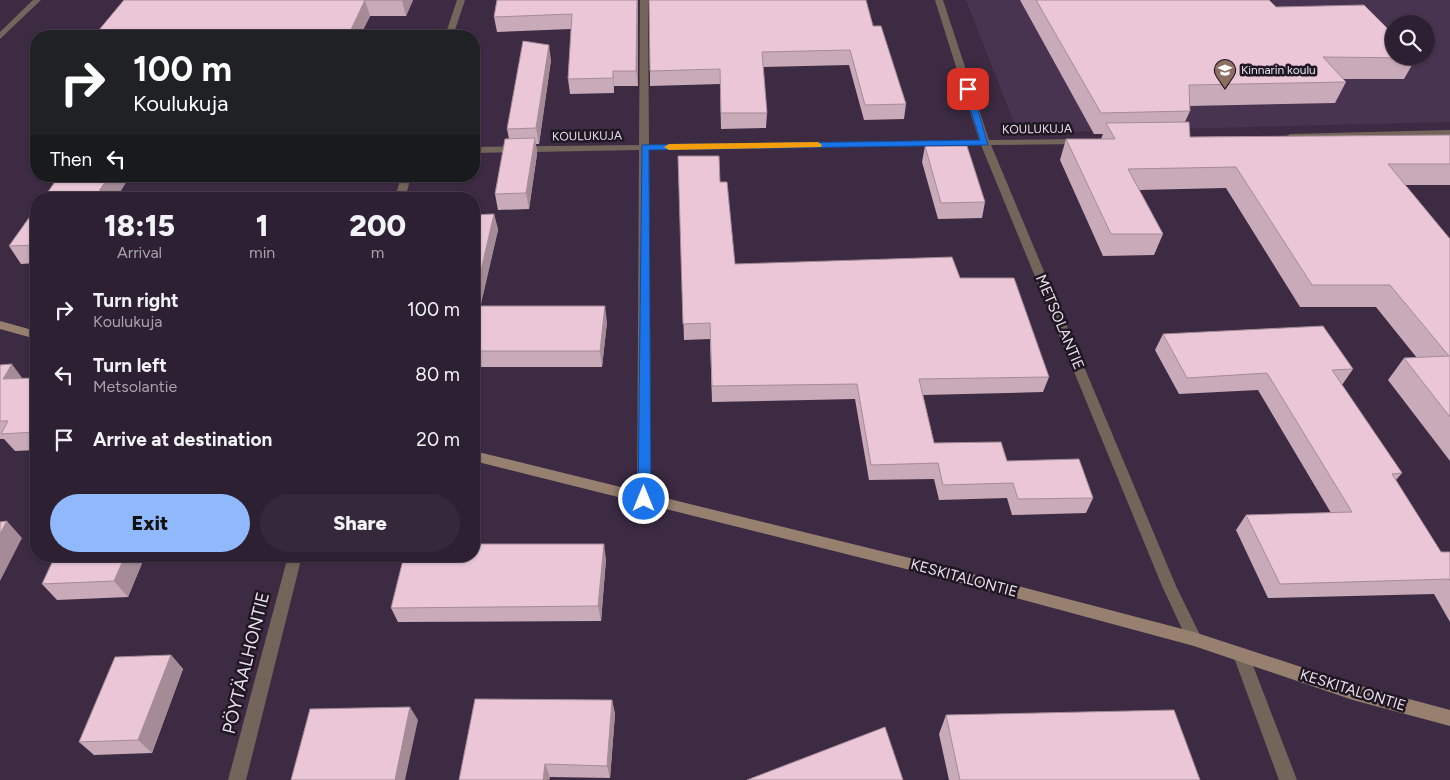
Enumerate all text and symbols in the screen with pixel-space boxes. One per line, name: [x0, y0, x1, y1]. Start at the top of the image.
map controls: [1385, 15, 1435, 65]
button: search: [1385, 15, 1435, 65]
text: 100 m: [133, 48, 232, 90]
icon: right: [50, 50, 115, 115]
school or university icon: Kinnarin koulu: [1213, 58, 1237, 89]
place label: Kinnarin koulu: [1241, 63, 1316, 77]
pin: [947, 68, 989, 110]
icon: arrive: [954, 75, 982, 103]
text: Koulukuja: [133, 90, 228, 117]
street label: KOULUKUJA: [1002, 121, 1072, 137]
street label: KOULUKUJA: [552, 128, 622, 144]
icon: left: [102, 145, 130, 173]
text: Then: [50, 148, 92, 171]
text: 18:15: [104, 207, 175, 244]
text: 1: [256, 207, 269, 244]
text: 200: [349, 207, 406, 244]
text: Arrival: [117, 243, 162, 262]
text: min: [249, 243, 275, 262]
text: m: [371, 243, 384, 262]
street label: METSOLANTIE: [1032, 272, 1088, 372]
text: Turn right: [93, 289, 179, 312]
icon: right: [50, 296, 78, 324]
text: 100 m: [407, 298, 460, 321]
text: Koulukuja: [93, 312, 162, 331]
text: Turn left: [93, 354, 167, 377]
icon: left: [50, 361, 78, 389]
text: 80 m: [415, 363, 460, 386]
text: Metsolantie: [93, 377, 177, 396]
icon: arrive: [50, 426, 78, 454]
text: Arrive at destination: [93, 428, 272, 451]
text: 20 m: [416, 428, 460, 451]
position arrow: [617, 472, 669, 524]
button: Exit: [50, 494, 250, 552]
button: Share: [260, 494, 460, 552]
street label: KESKITALONTIE: [909, 555, 1019, 601]
street label: PÖYTÄALHONTIE: [218, 590, 274, 736]
street label: KESKITALONTIE: [1298, 665, 1408, 715]

